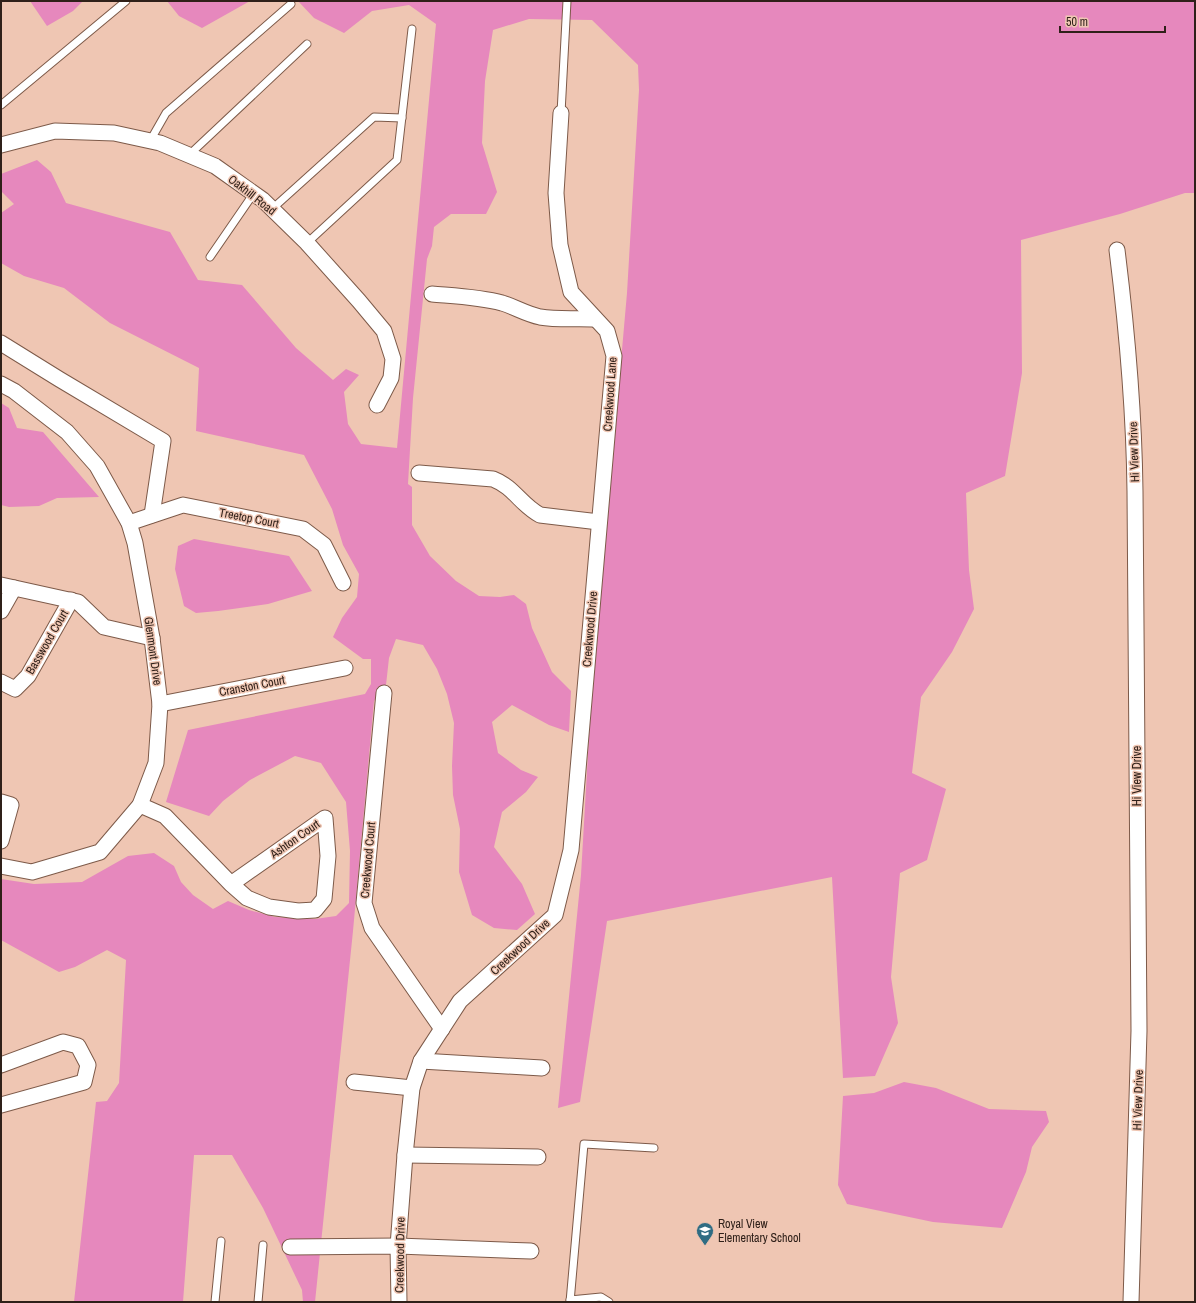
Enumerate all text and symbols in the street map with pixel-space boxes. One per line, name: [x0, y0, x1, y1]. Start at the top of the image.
scale bar: [1060, 8, 1165, 34]
text: 50 m: [1066, 14, 1088, 30]
street label: Oakhill Road: [225, 171, 279, 219]
street label: Creekwood Lane: [599, 356, 621, 432]
street label: Hi View Drive: [1125, 421, 1143, 483]
street label: Treetop Court: [218, 504, 280, 532]
street label: Creekwood Drive: [579, 590, 601, 668]
street label: Basswood Court: [22, 607, 72, 677]
street label: Glenmont Drive: [140, 616, 166, 686]
street label: Cranston Court: [218, 672, 287, 700]
street label: Hi View Drive: [1129, 746, 1145, 806]
street label: Ashton Court: [266, 816, 323, 863]
street label: Creekwood Court: [357, 821, 379, 899]
street label: Creekwood Drive: [487, 915, 553, 979]
street label: Hi View Drive: [1129, 1069, 1147, 1131]
place label: Royal View Elementary School: [718, 1216, 801, 1246]
street label: Creekwood Drive: [391, 1217, 409, 1293]
school or university icon: Royal View Elementary School: [695, 1221, 715, 1246]

